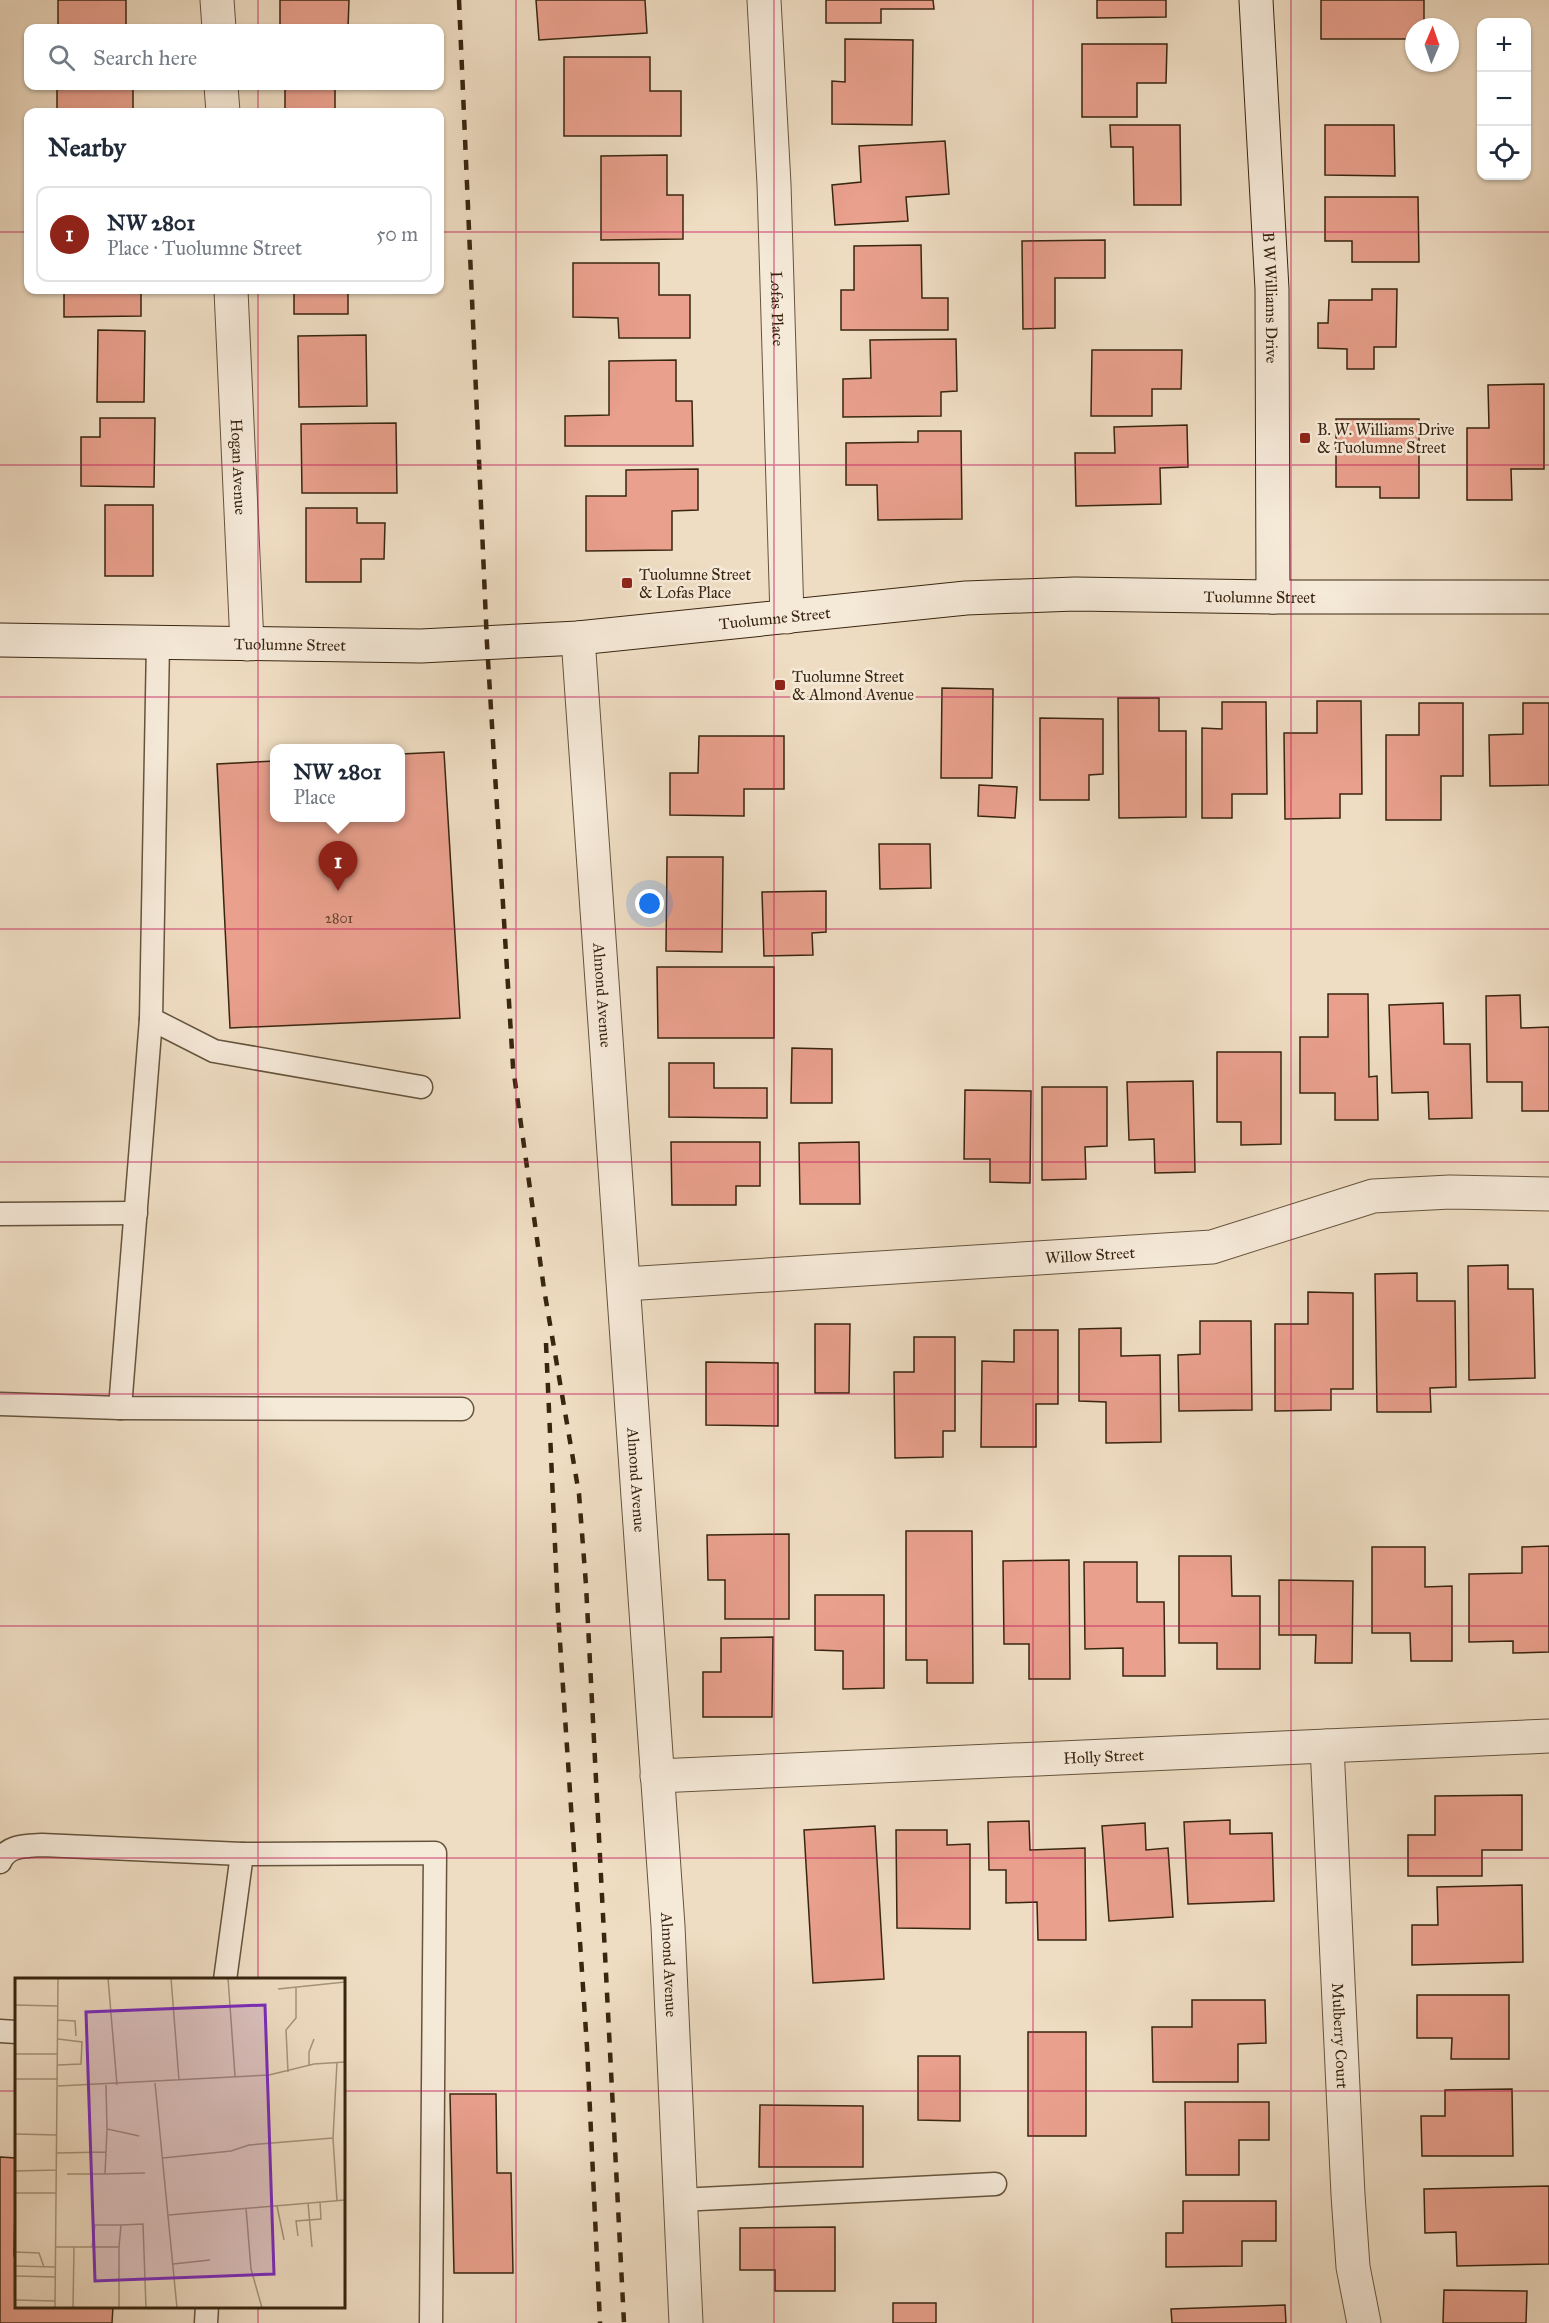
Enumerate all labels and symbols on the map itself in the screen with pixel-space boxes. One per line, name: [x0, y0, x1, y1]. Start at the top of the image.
north arrow: [1405, 18, 1459, 72]
street label: B W Williams Drive: [1259, 231, 1282, 364]
street label: Lofas Place: [767, 271, 788, 347]
street label: Hogan Avenue: [227, 418, 251, 516]
place label: B. W. Williams Drive & Tuolumne Street: [1317, 420, 1455, 457]
marker: B. W. Williams Drive & Tuolumne Street: [1298, 431, 1312, 445]
place label: Tuolumne Street & Lofas Place: [639, 565, 751, 602]
marker: Tuolumne Street & Lofas Place: [620, 576, 634, 590]
street label: Tuolumne Street: [1203, 586, 1316, 607]
street label: Tuolumne Street: [718, 602, 832, 633]
street label: Tuolumne Street: [234, 634, 347, 654]
place label: Tuolumne Street & Almond Avenue: [792, 667, 914, 704]
marker: Tuolumne Street & Almond Avenue: [773, 678, 787, 692]
pin: 1: [318, 842, 358, 891]
your location: [635, 889, 664, 918]
house number: 2801: [325, 910, 353, 927]
street label: Almond Avenue: [590, 941, 616, 1048]
street label: Willow Street: [1045, 1242, 1136, 1267]
street label: Almond Avenue: [624, 1426, 650, 1533]
street label: Holly Street: [1063, 1745, 1145, 1767]
street label: Almond Avenue: [658, 1911, 682, 2018]
inset map: [15, 1978, 345, 2308]
street label: Mulberry Court: [1329, 1982, 1353, 2089]

